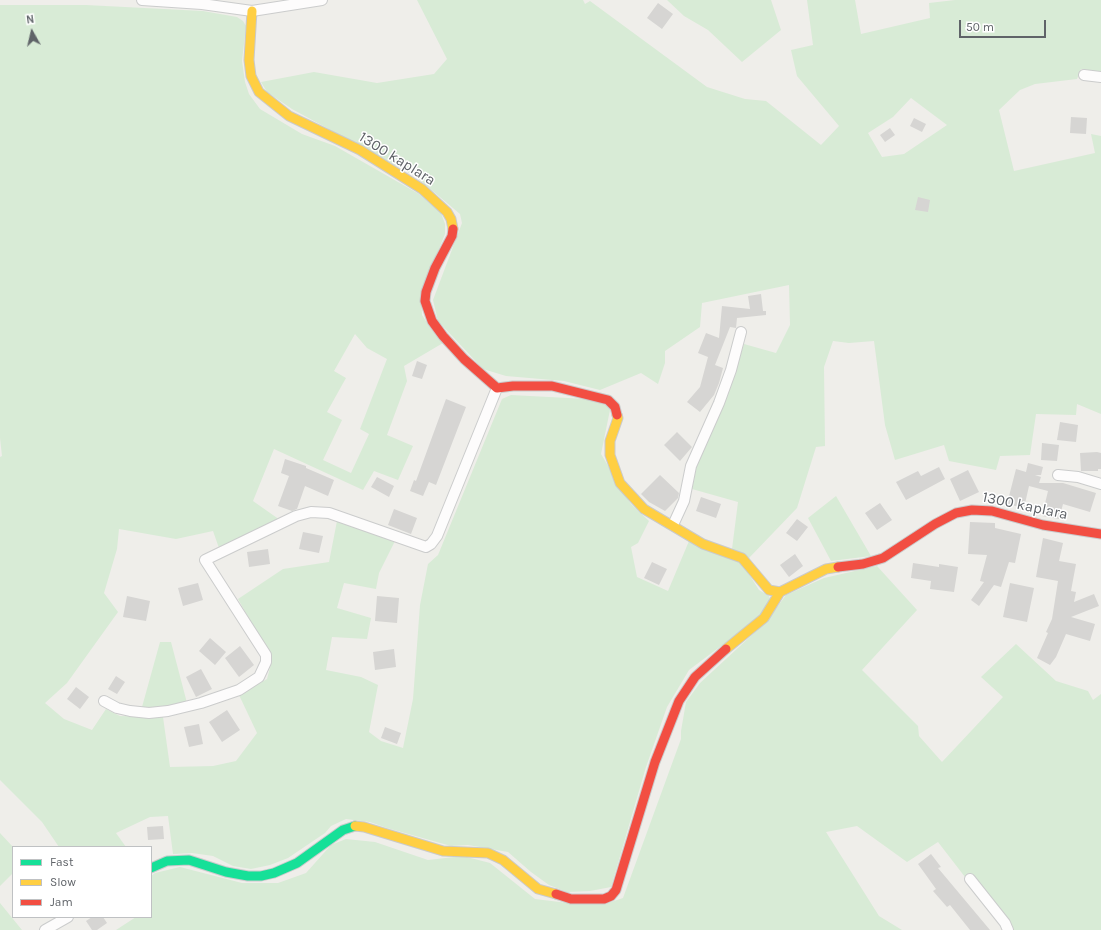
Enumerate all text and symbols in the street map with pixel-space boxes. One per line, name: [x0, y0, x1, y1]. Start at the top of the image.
north arrow: [12, 12, 52, 52]
scale bar: [961, 12, 1048, 38]
text: N: [25, 13, 35, 27]
text: 50 m: [966, 20, 994, 34]
street label: 1300 kaplara: [355, 128, 439, 190]
street label: 1300 kaplara: [981, 488, 1069, 524]
legend: [12, 846, 152, 918]
text: Fast: [50, 855, 73, 869]
text: Slow: [50, 875, 76, 889]
text: Jam: [50, 895, 73, 909]

